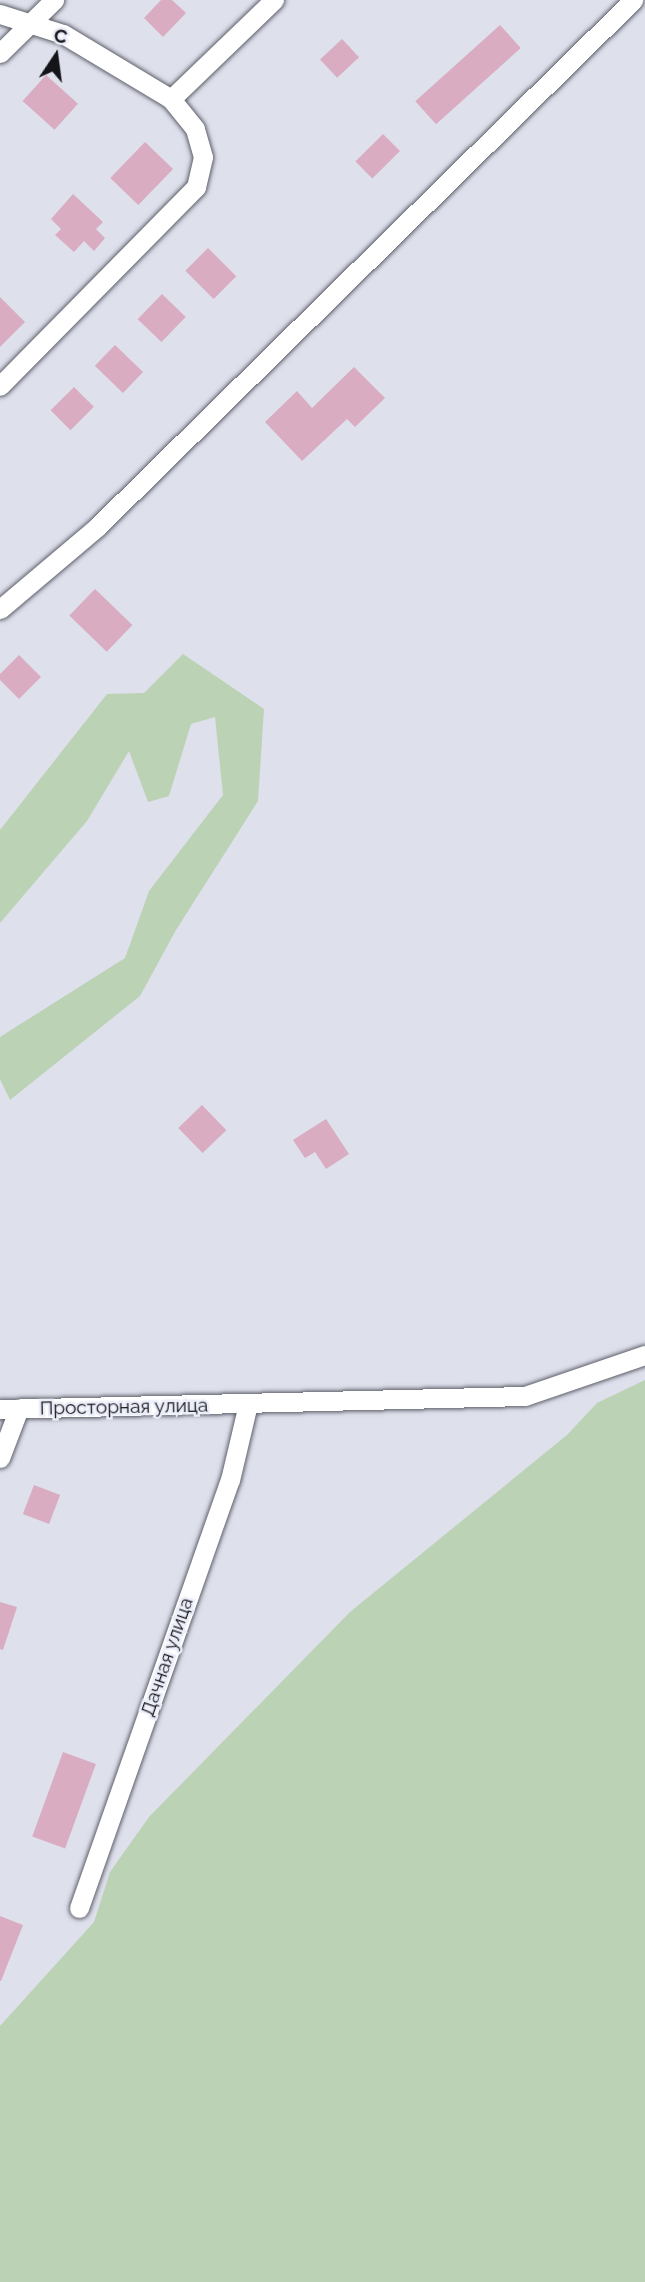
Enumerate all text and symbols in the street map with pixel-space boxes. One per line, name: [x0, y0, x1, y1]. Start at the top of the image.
north arrow: [21, 21, 91, 91]
text: С: [52, 23, 70, 48]
street label: Просторная улица: [39, 1394, 209, 1420]
street label: Дачная улица: [136, 1595, 198, 1719]

